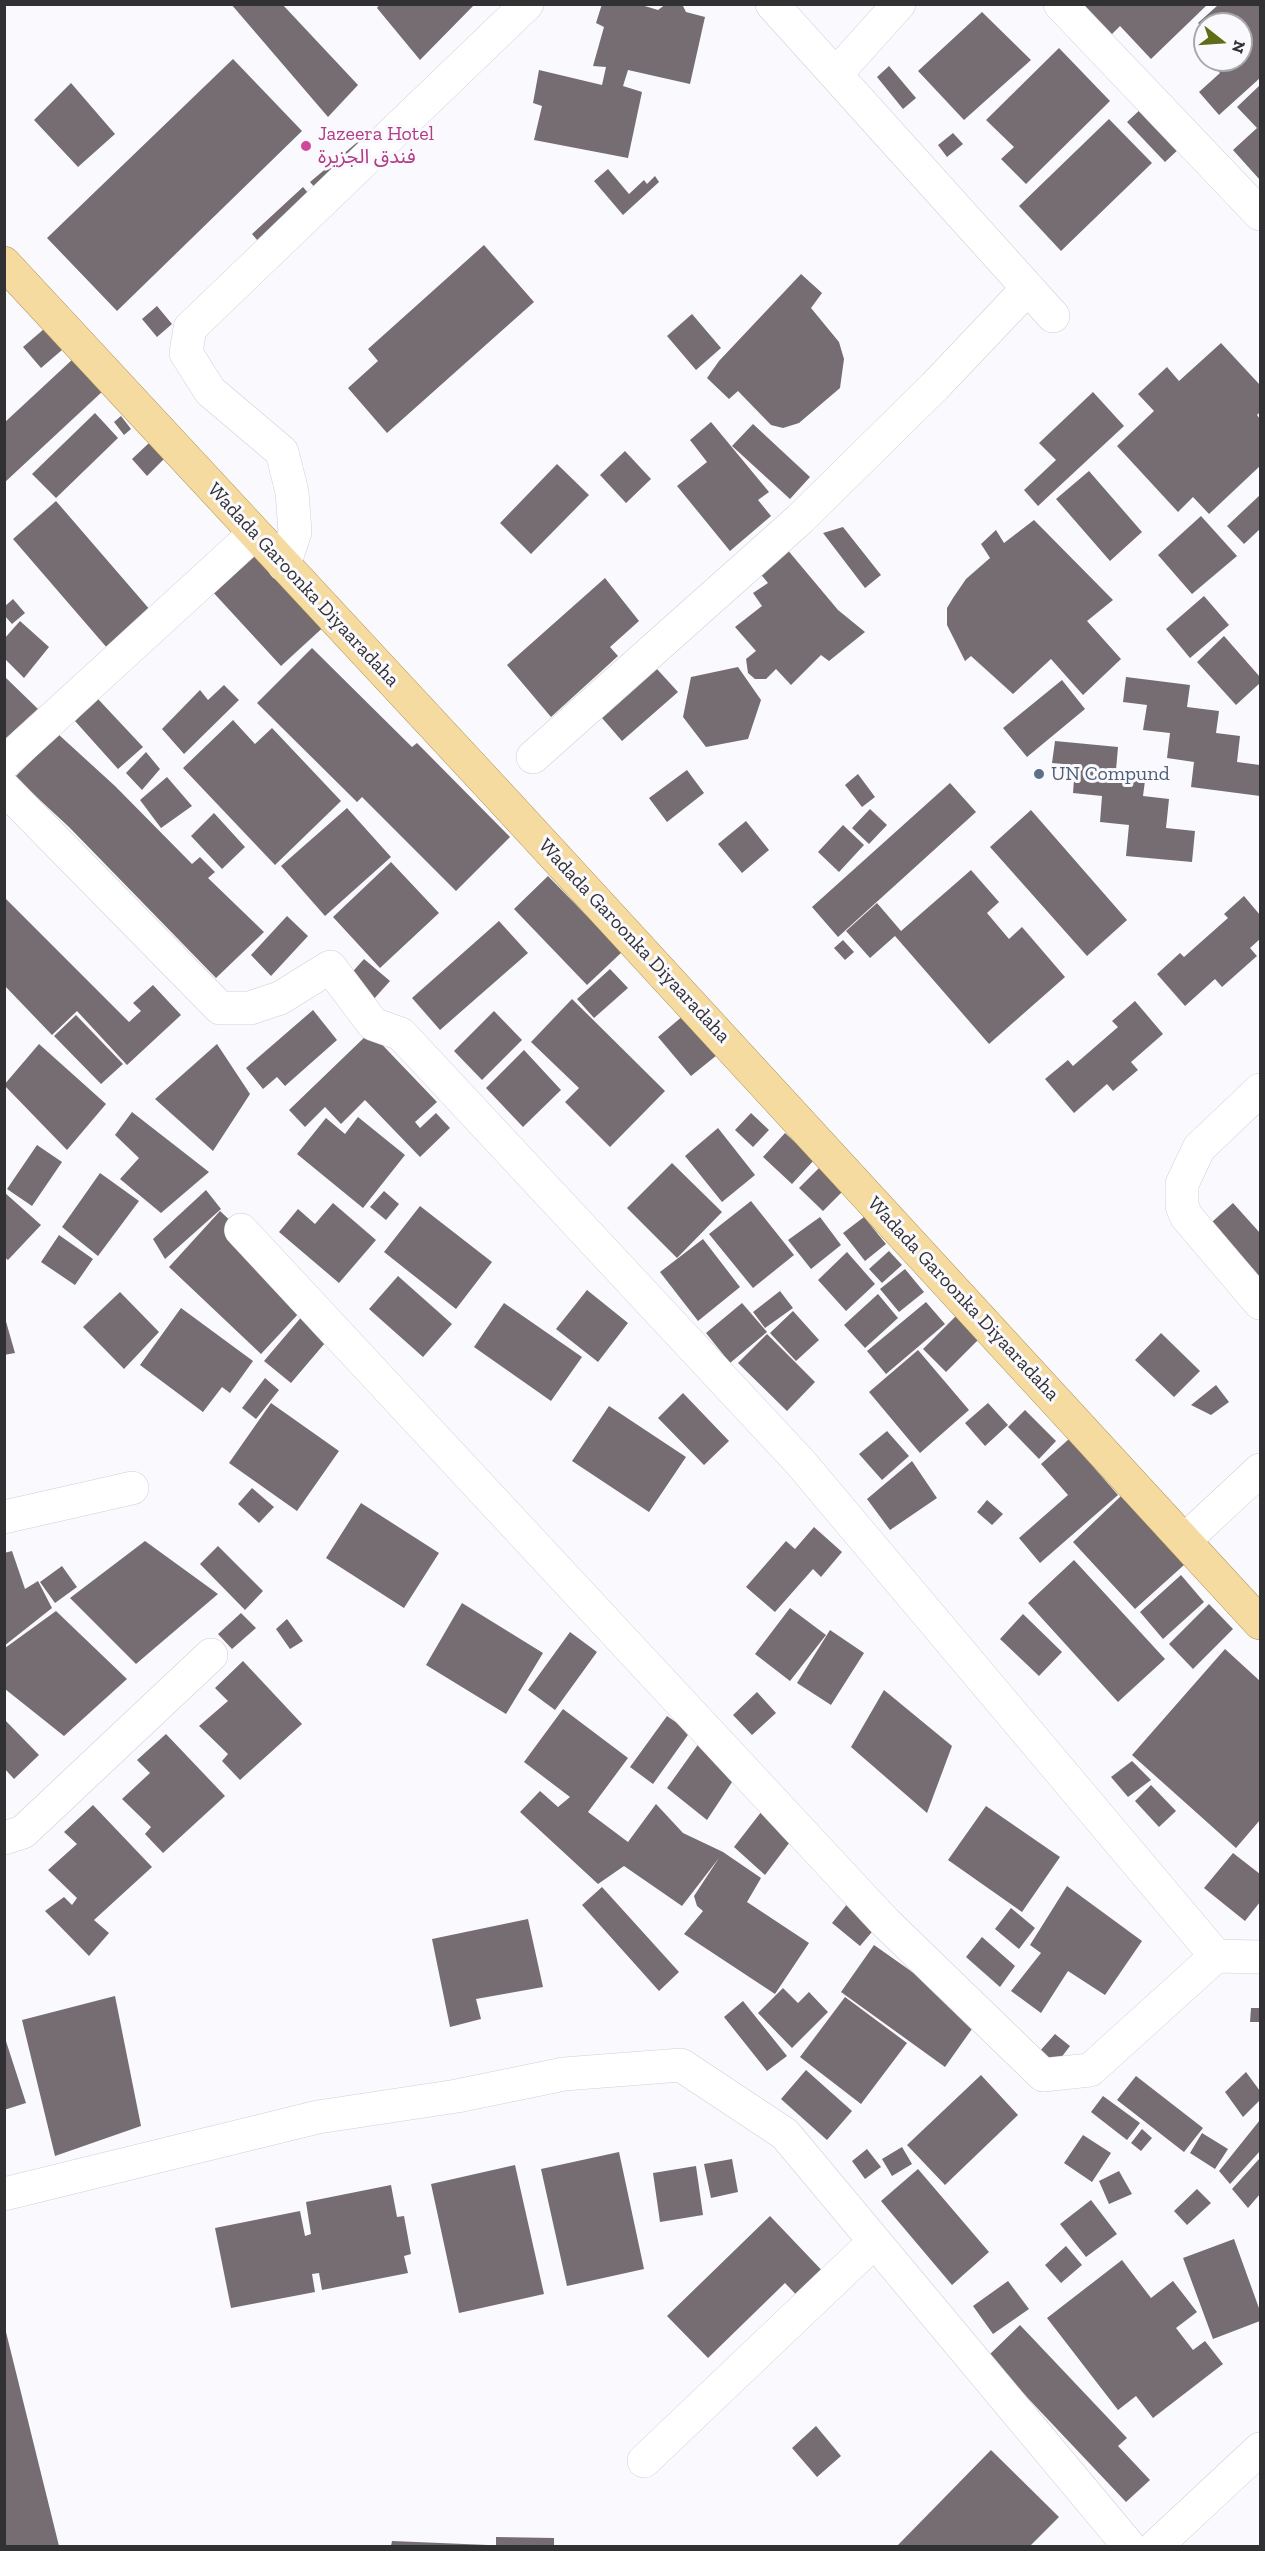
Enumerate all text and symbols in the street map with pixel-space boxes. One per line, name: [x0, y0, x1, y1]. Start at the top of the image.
north arrow: [1193, 12, 1253, 72]
text: N: [1228, 38, 1250, 55]
place label: Jazeera Hotel فندق الجزيرة: [318, 122, 434, 169]
marker: Jazeera Hotel فندق الجزيرة: [299, 139, 313, 153]
street label: Wadada Garoonka Diyaaradaha: [202, 478, 404, 692]
place label: UN Compund: [1051, 762, 1170, 786]
marker: UN Compund: [1032, 767, 1046, 781]
street label: Wadada Garoonka Diyaaradaha: [533, 834, 735, 1048]
street label: Wadada Garoonka Diyaaradaha: [862, 1192, 1064, 1406]

